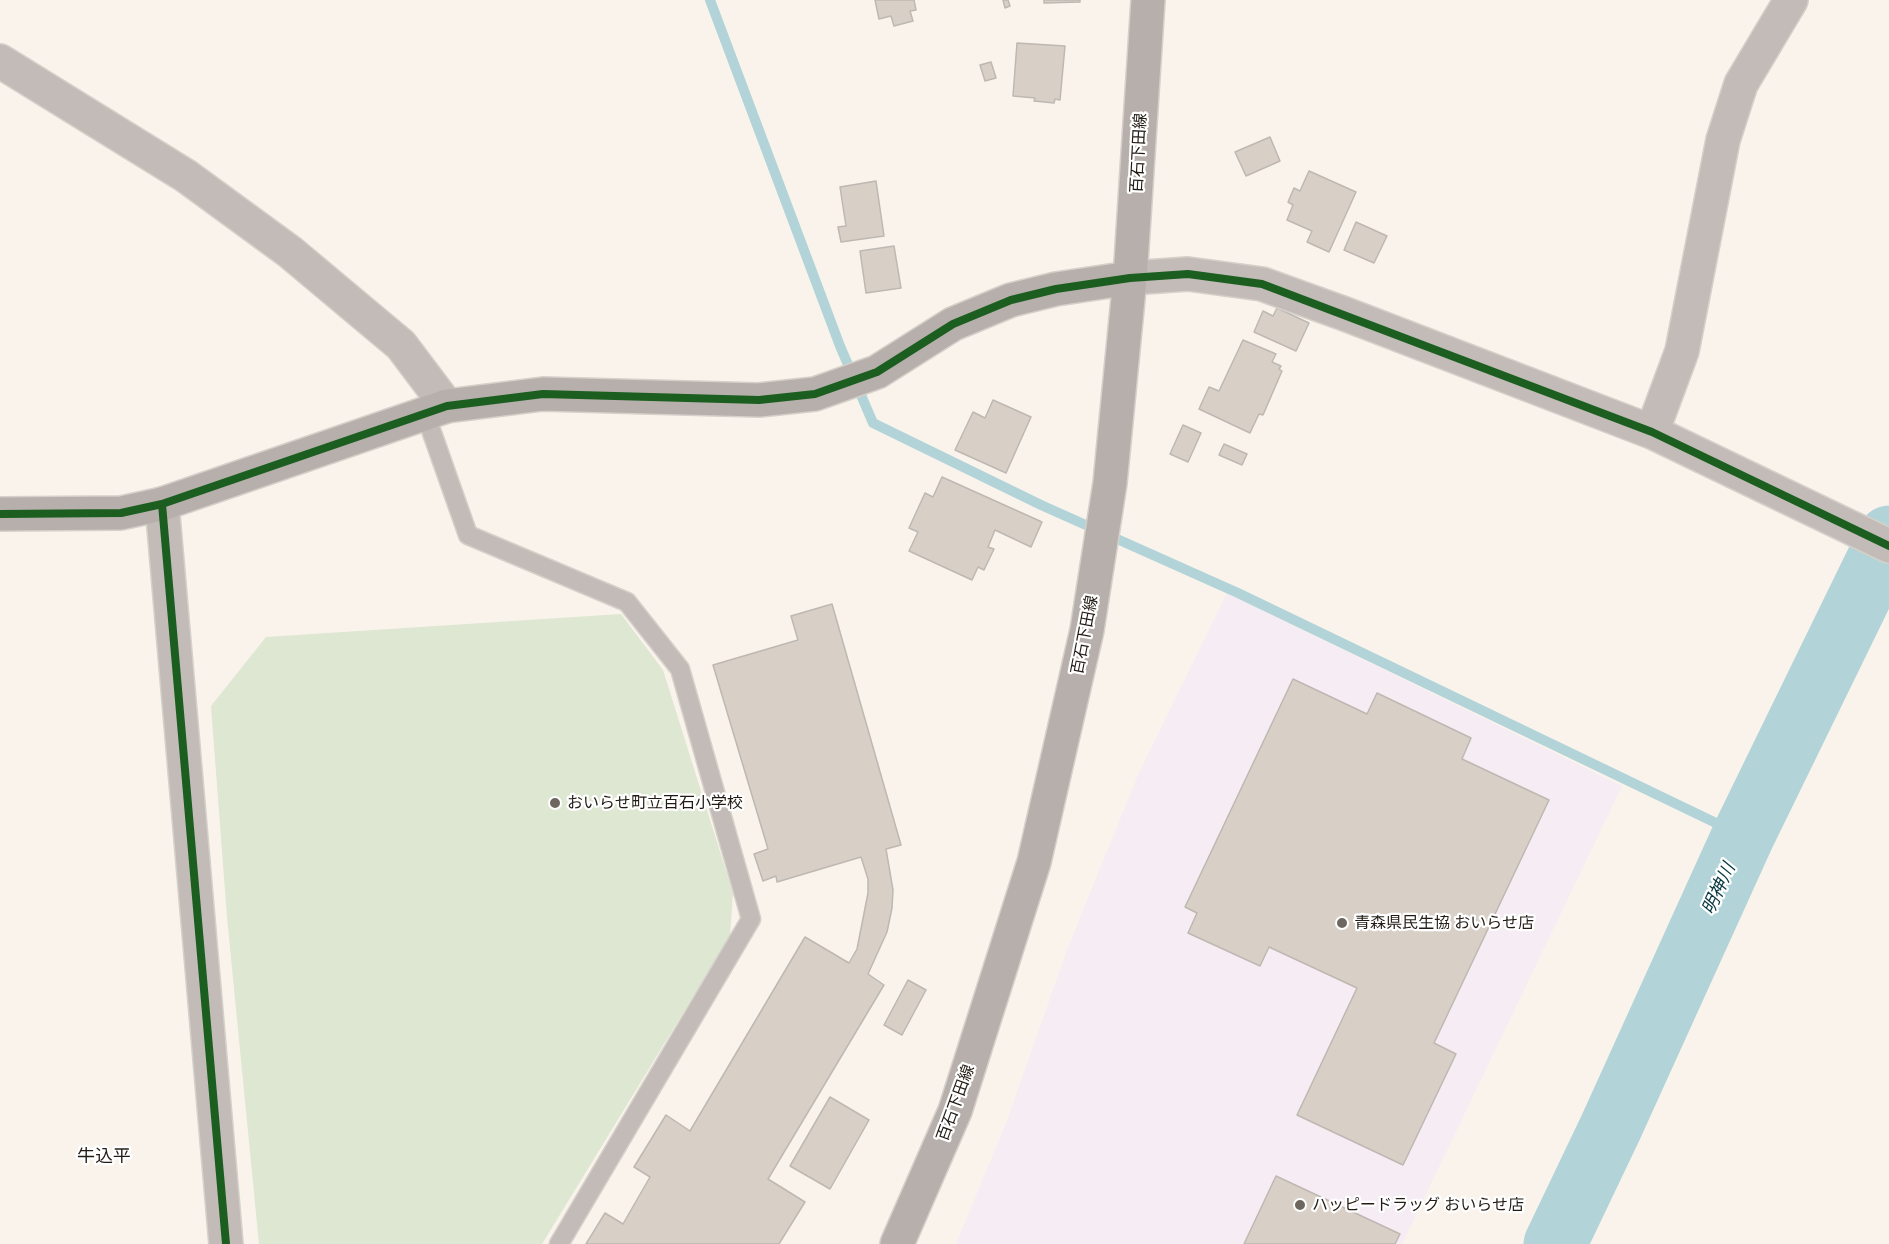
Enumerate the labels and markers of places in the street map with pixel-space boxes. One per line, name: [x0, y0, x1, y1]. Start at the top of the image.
place label: おいらせ町立百石小学校: [567, 793, 743, 813]
marker: おいらせ町立百石小学校: [548, 796, 562, 810]
place label: 青森県民生協 おいらせ店: [1354, 913, 1534, 933]
marker: 青森県民生協 おいらせ店: [1335, 916, 1349, 930]
place label: ハッピードラッグ おいらせ店: [1312, 1195, 1524, 1215]
marker: ハッピードラッグ おいらせ店: [1293, 1198, 1307, 1212]

